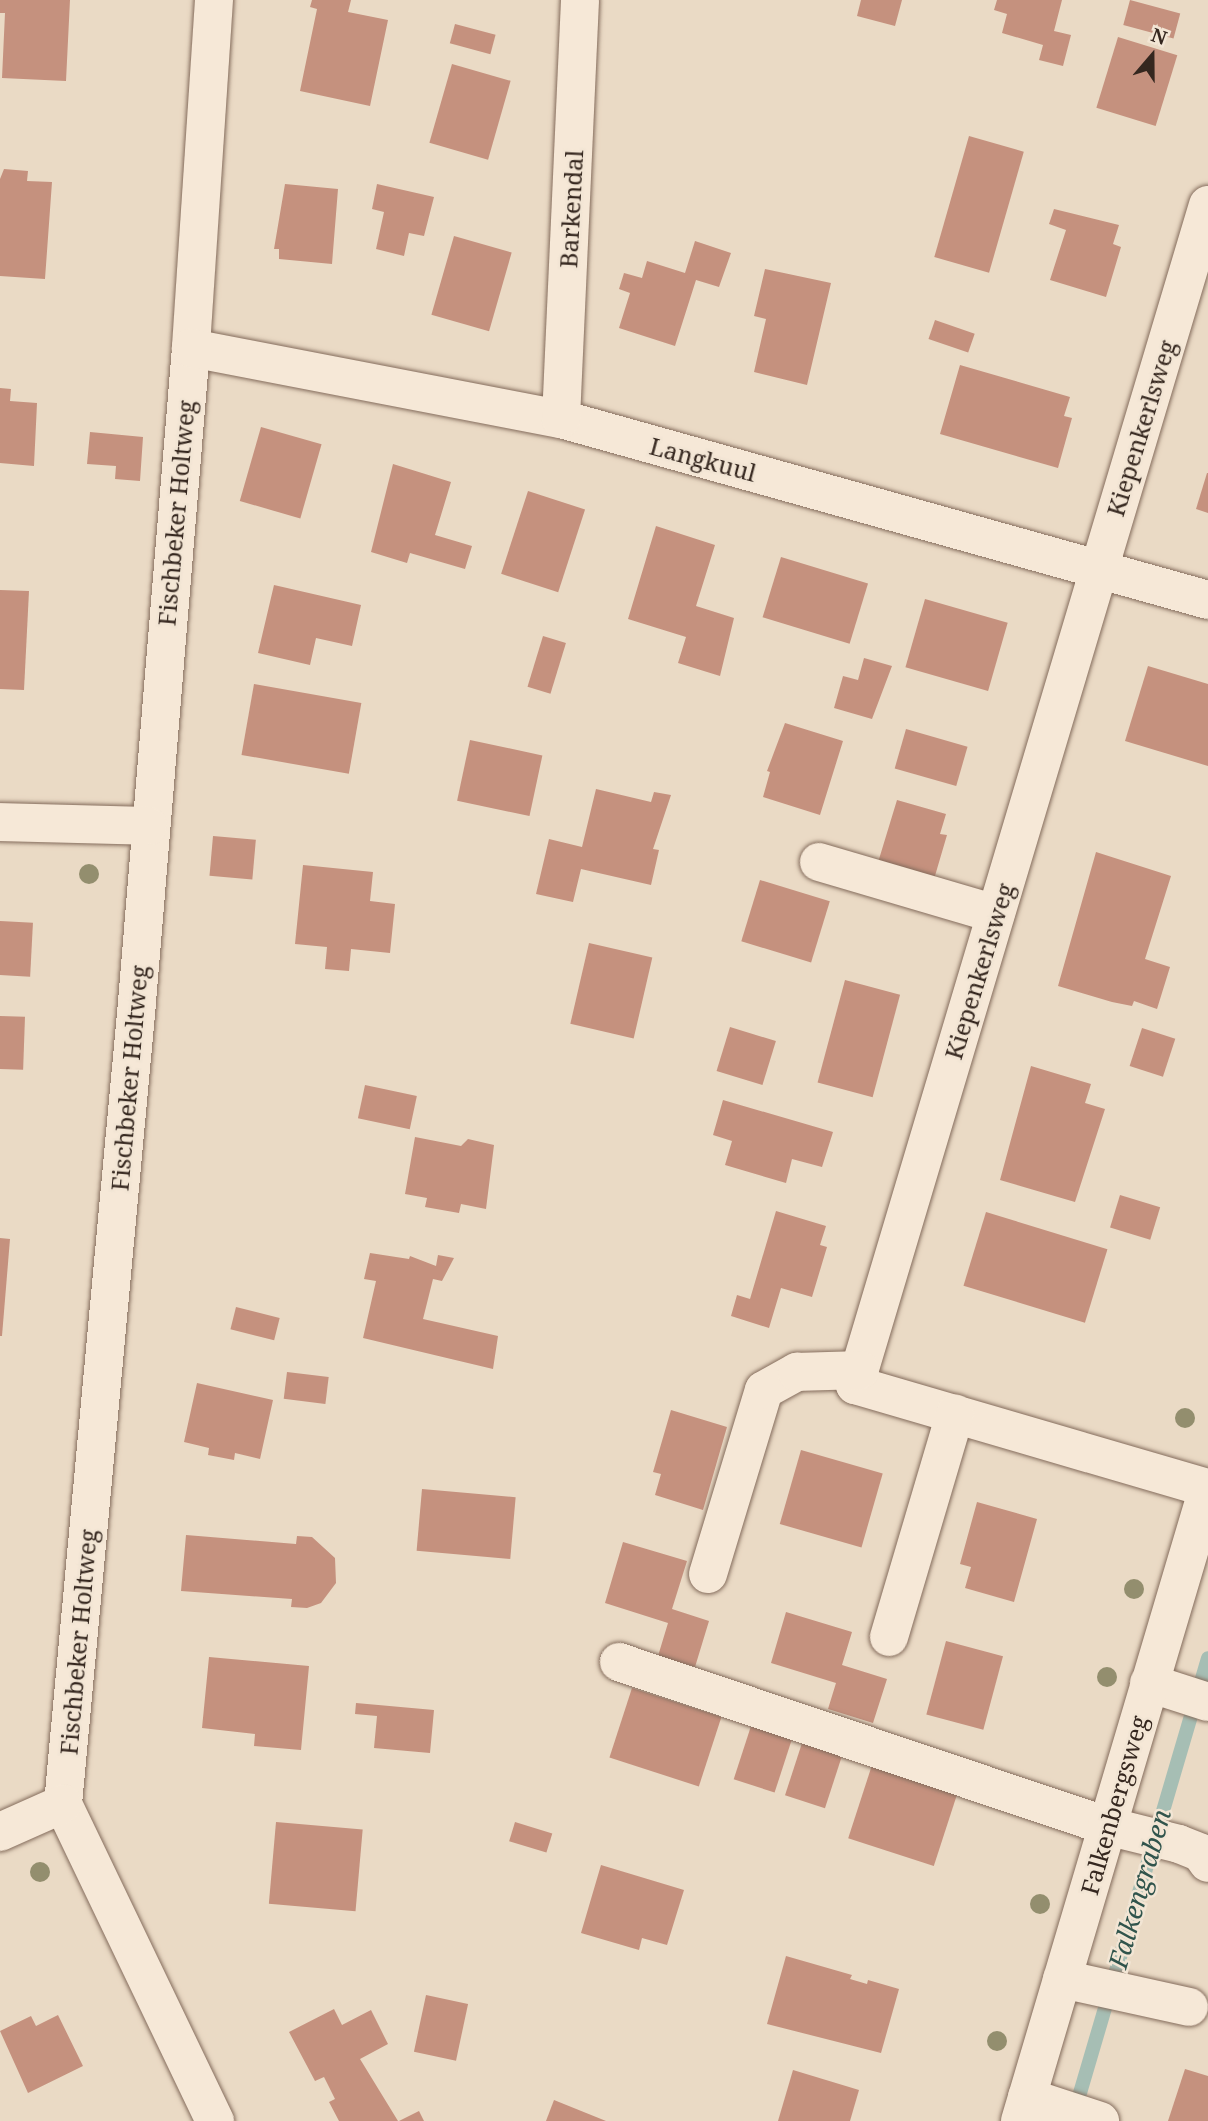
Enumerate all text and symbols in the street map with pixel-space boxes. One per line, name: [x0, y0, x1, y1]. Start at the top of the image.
north arrow: [1117, 21, 1187, 91]
text: N: [1148, 21, 1171, 51]
street label: Barkendal: [554, 149, 588, 269]
street label: Kiepenkerlsweg: [1101, 336, 1181, 520]
street label: Fischbeker Holtweg: [152, 399, 200, 627]
street label: Langkuul: [647, 431, 759, 487]
street label: Kiepenkerlsweg: [939, 879, 1019, 1063]
street label: Fischbeker Holtweg: [105, 964, 153, 1192]
street label: Fischbeker Holtweg: [54, 1528, 102, 1756]
street label: Falkenbergsweg: [1075, 1712, 1153, 1898]
water label: Falkengraben: [1102, 1806, 1178, 1972]

